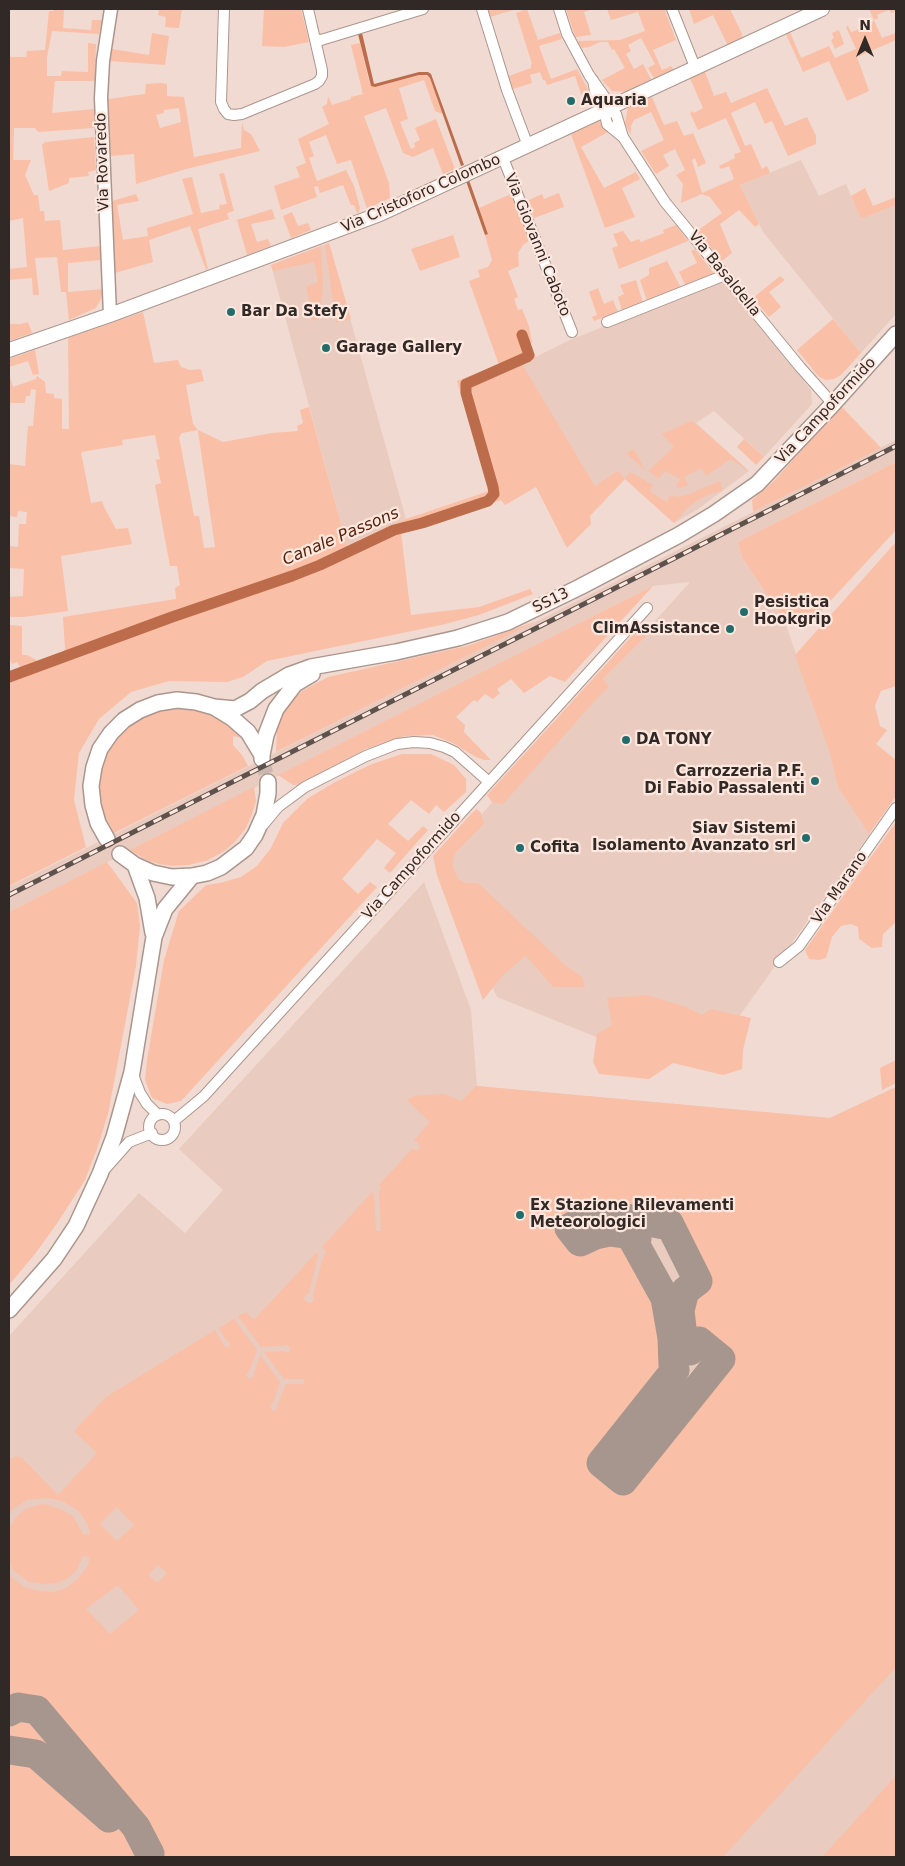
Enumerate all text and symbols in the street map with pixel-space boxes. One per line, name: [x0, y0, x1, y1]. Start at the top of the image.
north arrow: [840, 15, 890, 65]
text: N: [859, 17, 871, 33]
place label: Aquaria: [581, 92, 647, 110]
marker: Aquaria: [565, 95, 577, 107]
street label: Via Rovaredo: [92, 112, 114, 212]
street label: Via Cristoforo Colombo: [339, 151, 503, 237]
street label: Via Giovanni Caboto: [500, 171, 574, 319]
street label: Via Basaldella: [684, 228, 764, 320]
place label: Bar Da Stefy: [241, 303, 347, 321]
marker: Bar Da Stefy: [225, 306, 237, 318]
place label: Garage Gallery: [336, 339, 462, 357]
marker: Garage Gallery: [320, 342, 332, 354]
street label: Via Campoformido: [772, 354, 880, 468]
water label: Canale Passons: [280, 504, 402, 570]
street label: SS13: [530, 585, 572, 617]
place label: Pesistica Hookgrip: [754, 594, 831, 629]
marker: Pesistica Hookgrip: [738, 606, 750, 618]
place label: ClimAssistance: [593, 620, 720, 638]
marker: ClimAssistance: [724, 623, 736, 635]
place label: DA TONY: [636, 731, 712, 749]
marker: DA TONY: [620, 734, 632, 746]
place label: Carrozzeria P.F. Di Fabio Passalenti: [644, 763, 805, 798]
marker: Carrozzeria P.F. Di Fabio Passalenti: [809, 775, 821, 787]
street label: Via Campoformido: [359, 808, 465, 924]
place label: Siav Sistemi Isolamento Avanzato srl: [592, 820, 796, 855]
marker: Siav Sistemi Isolamento Avanzato srl: [800, 832, 812, 844]
place label: Cofita: [530, 839, 580, 857]
marker: Cofita: [514, 842, 526, 854]
street label: Via Marano: [808, 848, 872, 928]
place label: Ex Stazione Rilevamenti Meteorologici: [530, 1197, 734, 1232]
marker: Ex Stazione Rilevamenti Meteorologici: [514, 1209, 526, 1221]

